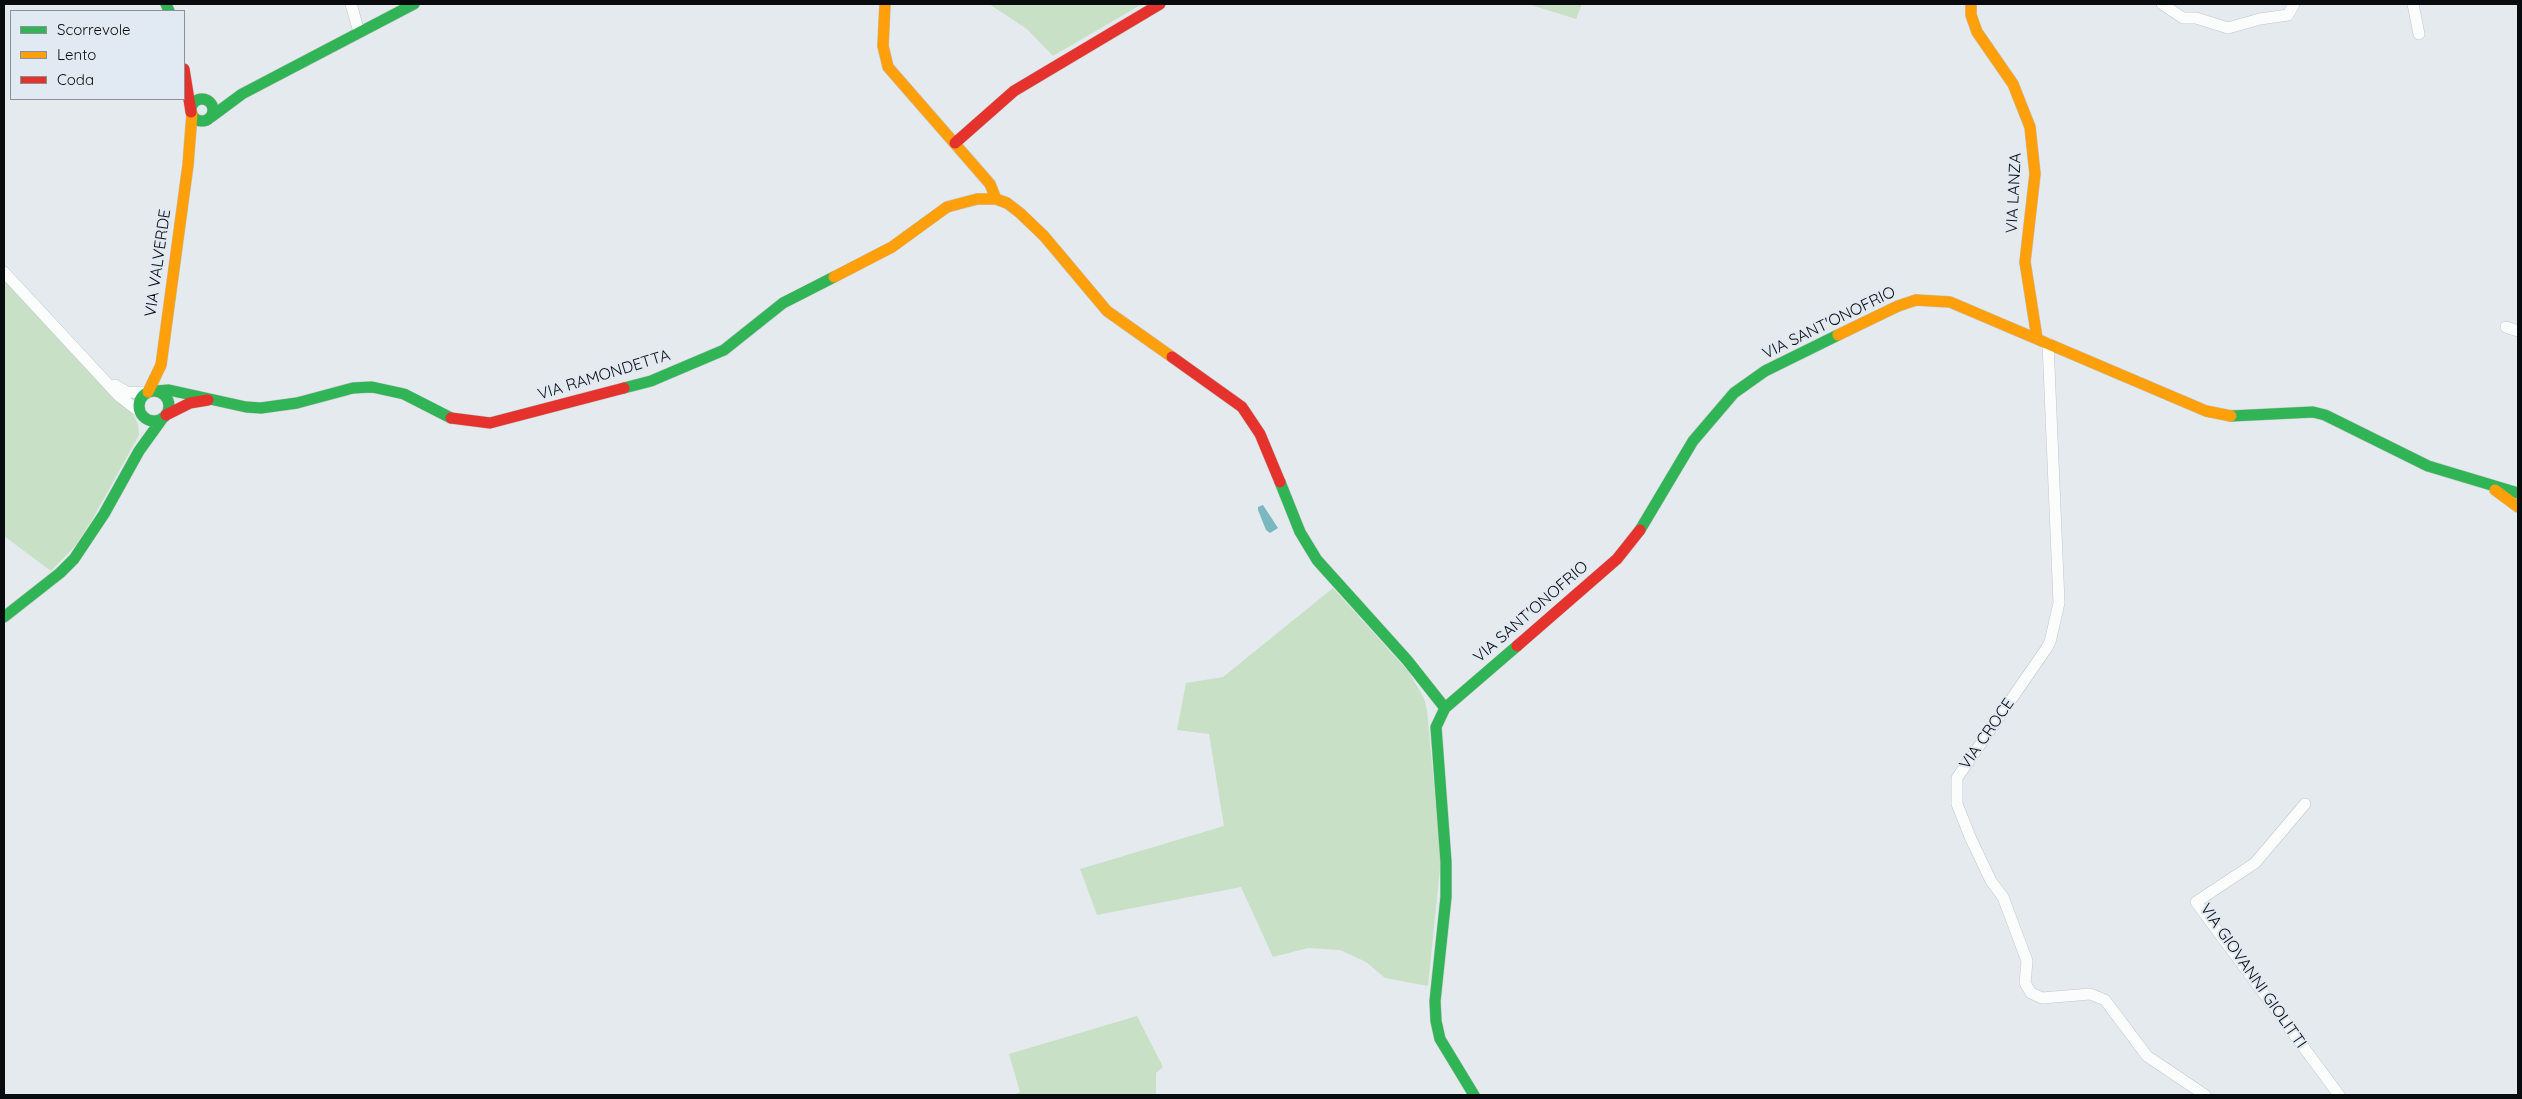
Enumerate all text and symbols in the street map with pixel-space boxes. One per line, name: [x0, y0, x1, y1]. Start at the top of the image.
legend: [10, 10, 185, 100]
text: Scorrevole: [57, 20, 131, 39]
text: Lento: [57, 45, 96, 64]
text: Coda: [57, 70, 94, 89]
street label: VIA LANZA: [2002, 152, 2026, 234]
street label: VIA VALVERDE: [141, 208, 175, 318]
street label: VIA SANT'ONOFRIO: [1759, 283, 1899, 363]
street label: VIA RAMONDETTA: [535, 346, 673, 404]
street label: VIA SANT'ONOFRIO: [1470, 557, 1592, 667]
street label: VIA CROCE: [1956, 695, 2018, 773]
street label: VIA GIOVANNI GIOLITTI: [2196, 900, 2310, 1052]

